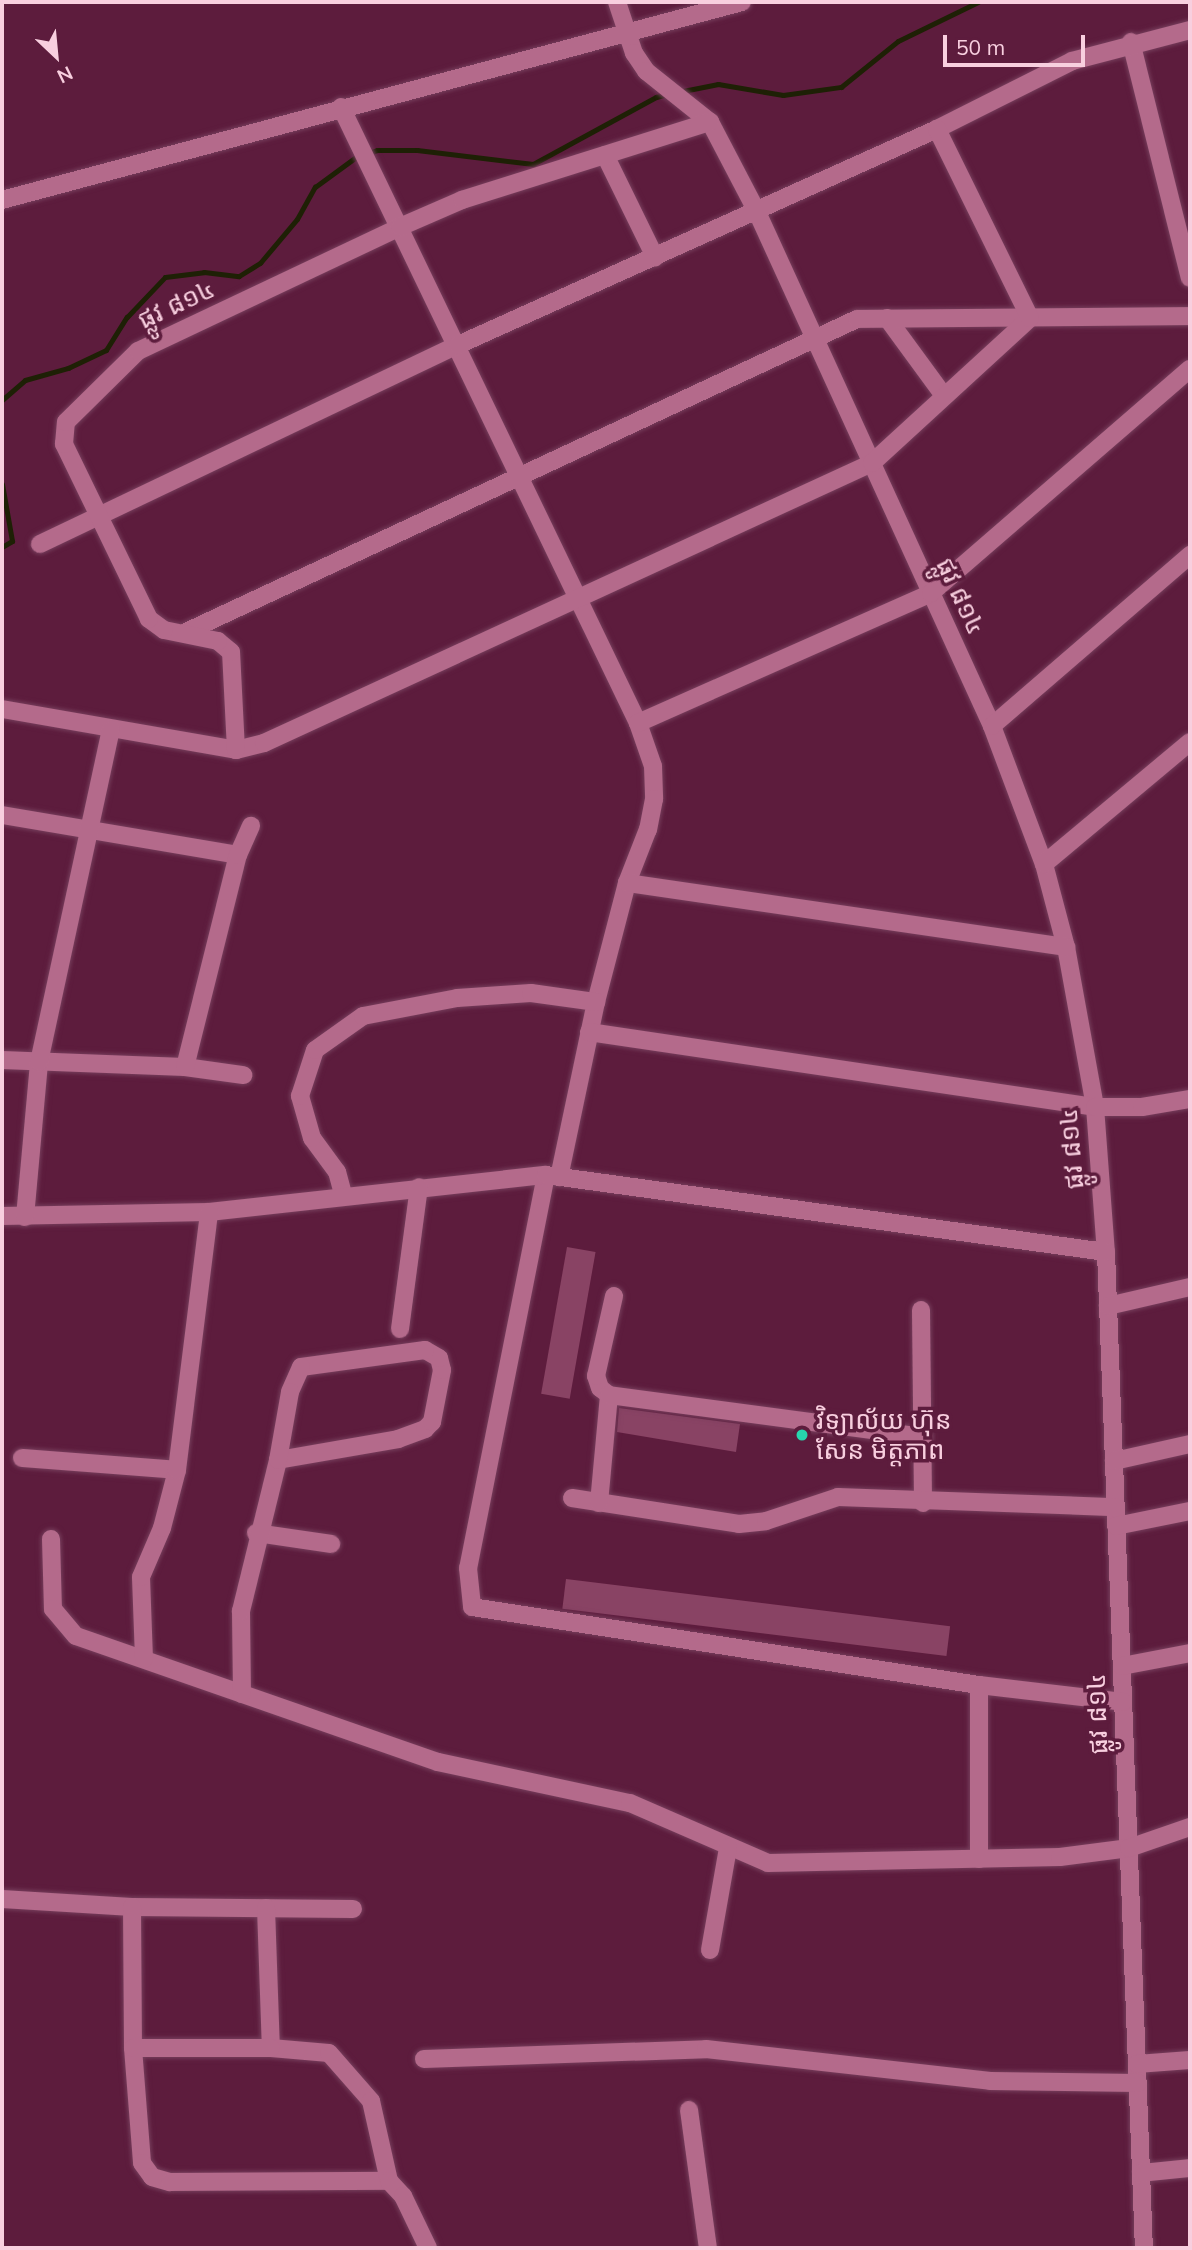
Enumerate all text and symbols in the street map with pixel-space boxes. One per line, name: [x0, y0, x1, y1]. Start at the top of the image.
north arrow: [21, 21, 91, 91]
scale bar: [947, 21, 1089, 65]
text: 50 m: [956, 34, 1005, 60]
text: N: [53, 61, 77, 89]
street label: ផ្លូវ ៨១៤: [133, 273, 219, 335]
street label: ផ្លូវ ៨១៤: [930, 553, 992, 639]
street label: ផ្លូវ ៨១៤: [1052, 1107, 1090, 1191]
place label: វិទ្យាល័យ ហ៊ុន សែន មិត្តភាព: [816, 1404, 951, 1466]
marker: វិទ្យាល័យ ហ៊ុន សែន មិត្តភាព: [794, 1427, 810, 1443]
street label: ផ្លូវ ៨១៤: [1080, 1673, 1114, 1755]

